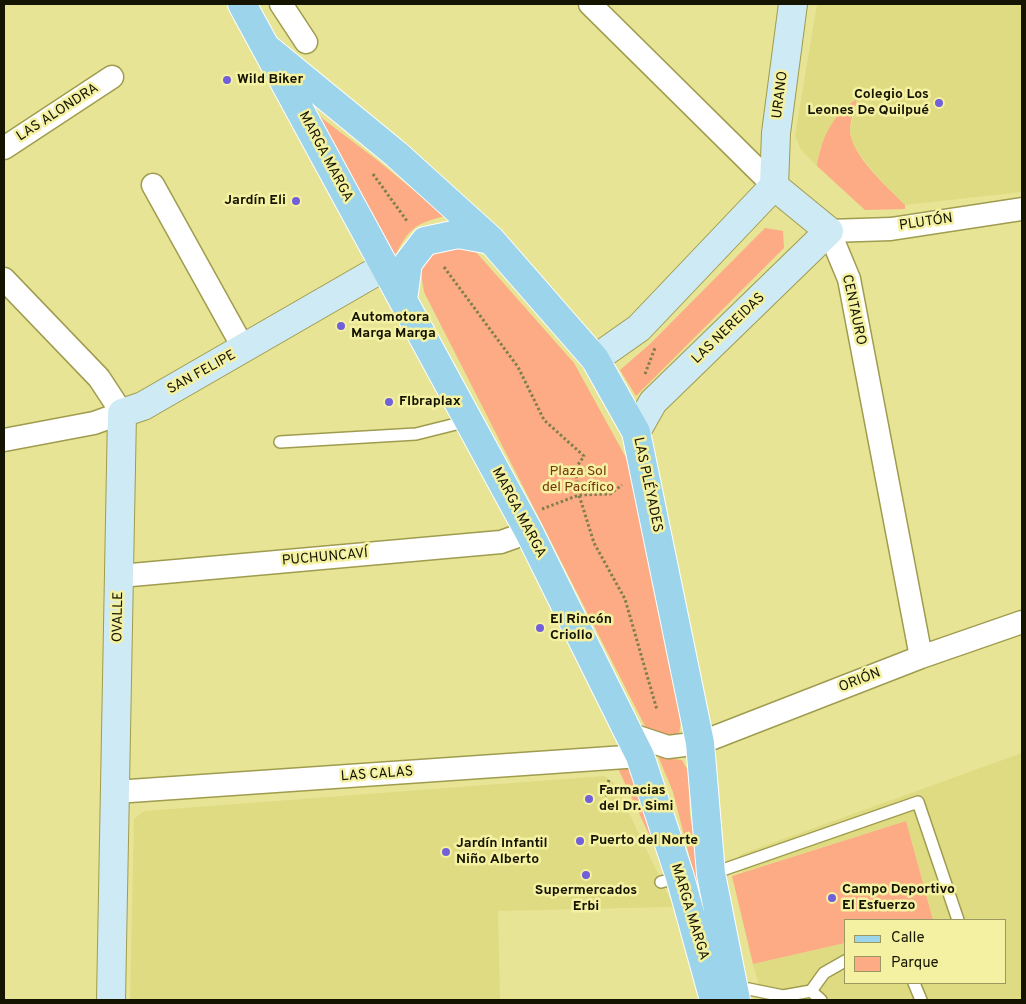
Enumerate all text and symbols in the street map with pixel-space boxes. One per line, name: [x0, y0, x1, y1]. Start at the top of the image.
street label: URANO: [770, 70, 792, 120]
place label: Wild Biker: [237, 72, 303, 88]
marker: Wild Biker: [221, 74, 233, 86]
street label: LAS ALONDRA: [14, 80, 102, 146]
place label: Colegio Los Leones De Quilpué: [807, 87, 929, 120]
marker: Colegio Los Leones De Quilpué: [933, 97, 945, 109]
street label: MARGA MARGA: [294, 109, 356, 205]
place label: Jardín Eli: [224, 193, 286, 209]
marker: Jardín Eli: [290, 195, 302, 207]
street label: PLUTÓN: [898, 211, 954, 235]
street label: CENTAURO: [837, 273, 869, 347]
street label: LAS NEREIDAS: [689, 290, 769, 368]
place label: Automotora Marga Marga: [351, 310, 436, 342]
marker: Automotora Marga Marga: [335, 320, 347, 332]
street label: SAN FELIPE: [165, 347, 239, 399]
place label: FIbraplax: [399, 394, 461, 410]
marker: FIbraplax: [383, 396, 395, 408]
street label: LAS PLÉYADES: [629, 436, 665, 534]
park label: Plaza Sol del Pacífico: [542, 464, 614, 497]
street label: MARGA MARGA: [487, 465, 549, 561]
street label: PUCHUNCAVÍ: [281, 546, 369, 570]
street label: OVALLE: [110, 592, 128, 642]
place label: El Rincón Criollo: [550, 612, 612, 644]
marker: El Rincón Criollo: [534, 622, 546, 634]
street label: ORIÓN: [837, 665, 883, 697]
street label: LAS CALAS: [340, 764, 414, 786]
place label: Farmacias del Dr. Simi: [599, 783, 673, 816]
marker: Farmacias del Dr. Simi: [583, 793, 595, 805]
place label: Puerto del Norte: [590, 833, 698, 849]
marker: Puerto del Norte: [574, 835, 586, 847]
place label: Jardín Infantil Niño Alberto: [456, 836, 548, 869]
marker: Jardín Infantil Niño Alberto: [440, 846, 452, 858]
street label: MARGA MARGA: [666, 862, 712, 962]
marker: Supermercados Erbi: [580, 869, 592, 881]
place label: Campo Deportivo El Esfuerzo: [842, 882, 955, 914]
place label: Supermercados Erbi: [535, 883, 637, 916]
marker: Campo Deportivo El Esfuerzo: [826, 892, 838, 904]
legend: [844, 919, 1006, 984]
text: Calle: [891, 929, 925, 948]
text: Parque: [891, 954, 939, 973]

